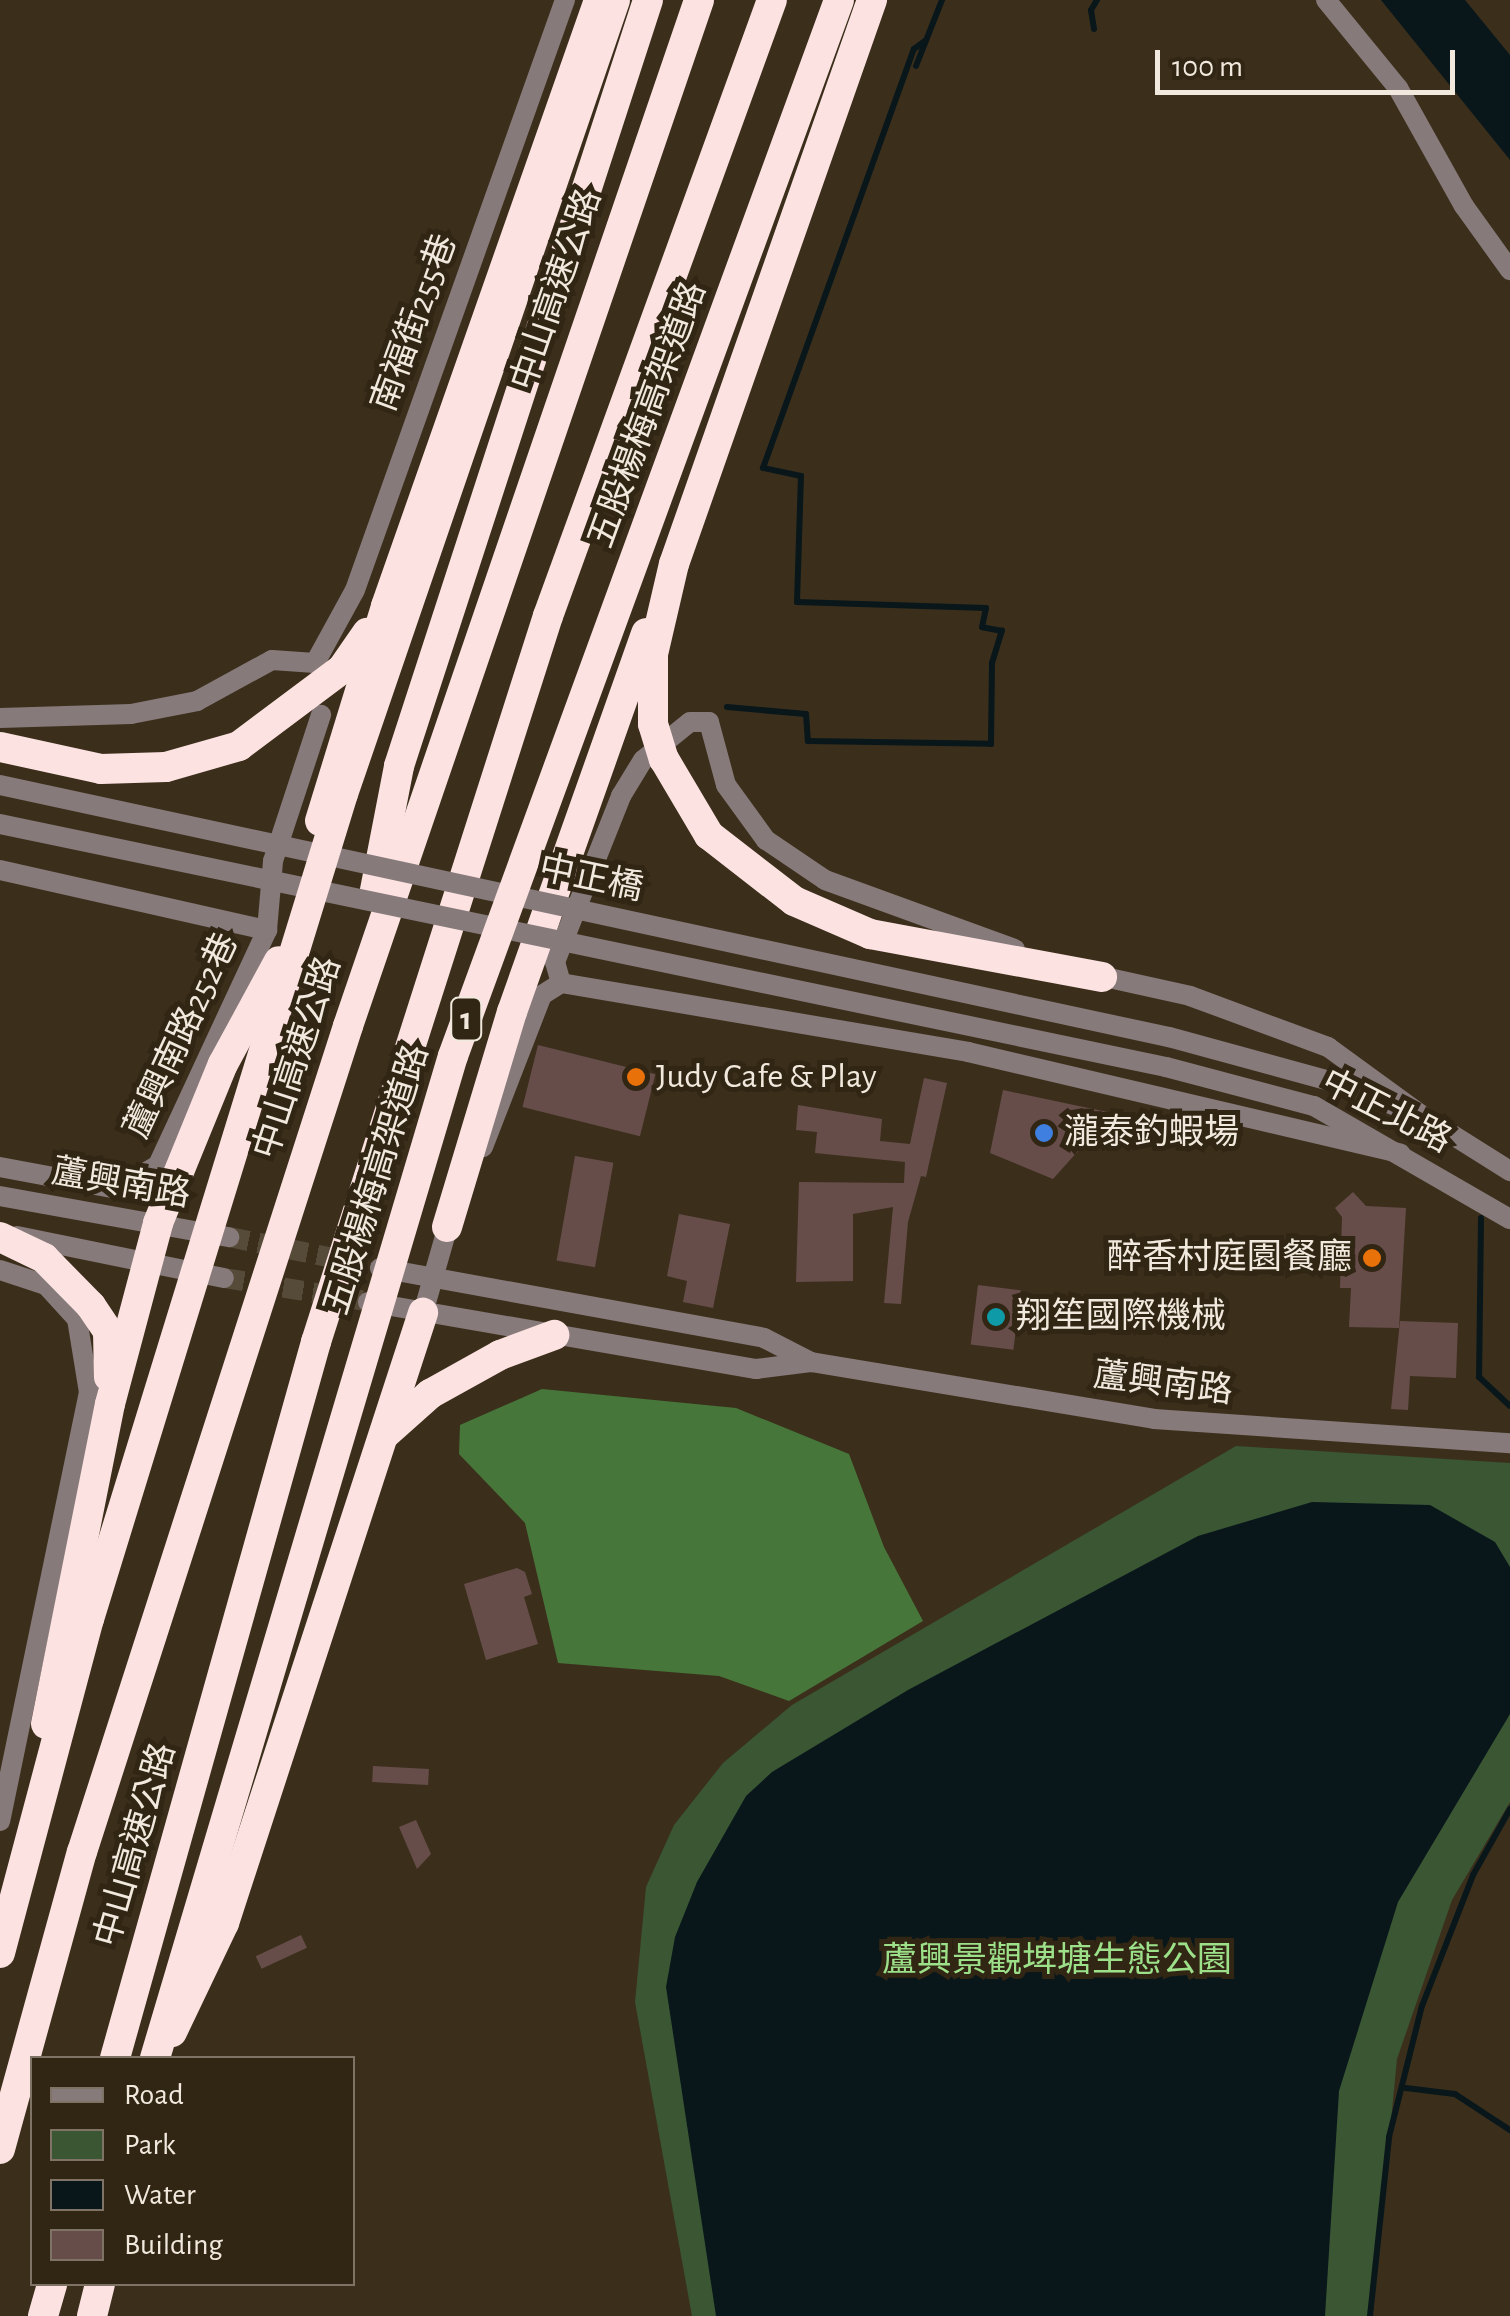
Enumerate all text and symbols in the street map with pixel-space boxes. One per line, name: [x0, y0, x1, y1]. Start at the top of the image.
scale bar: [1160, 30, 1460, 92]
text: 100 m: [1172, 52, 1243, 82]
street label: 中山高速公路: [503, 184, 611, 396]
street label: 南福街255巷: [364, 229, 466, 417]
street label: 五股楊梅高架道路: [580, 276, 716, 554]
street label: 中正橋: [535, 848, 647, 910]
street label: 蘆興南路252巷: [116, 927, 248, 1145]
street label: 中山高速公路: [246, 952, 350, 1164]
road number: 1: [448, 992, 484, 1046]
street label: 五股楊梅高架道路: [316, 1040, 438, 1320]
place label: Judy Cafe & Play: [656, 1056, 877, 1098]
street label: 中正北路: [1314, 1062, 1458, 1162]
marker: Judy Cafe & Play: [625, 1066, 647, 1088]
place label: 瀧泰釣蝦場: [1064, 1112, 1239, 1154]
marker: 瀧泰釣蝦場: [1033, 1122, 1055, 1144]
street label: 蘆興南路: [48, 1151, 194, 1217]
place label: 醉香村庭園餐廳: [1107, 1237, 1352, 1279]
marker: 醉香村庭園餐廳: [1361, 1247, 1383, 1269]
place label: 翔笙國際機械: [1016, 1296, 1226, 1338]
marker: 翔笙國際機械: [985, 1306, 1007, 1328]
street label: 蘆興南路: [1091, 1355, 1235, 1413]
street label: 中山高速公路: [87, 1738, 185, 1952]
park label: 蘆興景觀埤塘生態公園: [882, 1940, 1232, 1982]
legend: [30, 2056, 355, 2286]
text: Road: [124, 2080, 184, 2110]
text: Park: [124, 2130, 176, 2160]
text: Water: [124, 2180, 196, 2210]
text: Building: [124, 2230, 223, 2260]

